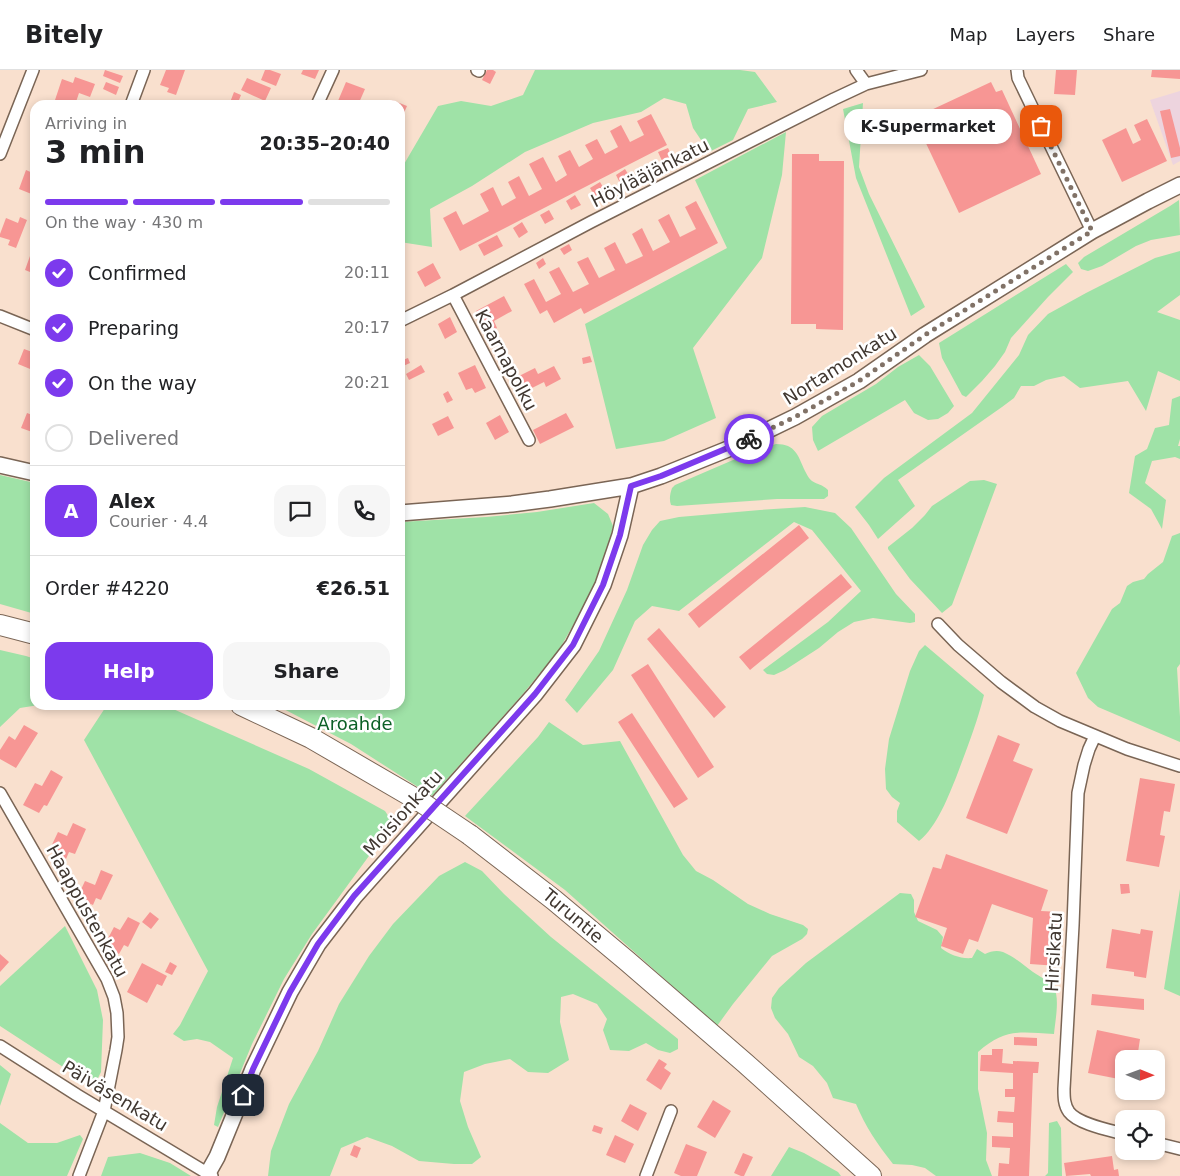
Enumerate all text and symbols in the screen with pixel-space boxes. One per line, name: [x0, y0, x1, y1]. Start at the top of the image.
text: Bitely: [25, 21, 103, 49]
text: Map: [949, 24, 987, 45]
text: Layers: [1015, 24, 1075, 45]
text: Share: [1103, 24, 1155, 45]
pin: [1020, 105, 1062, 147]
callout: K-Supermarket: [844, 108, 1011, 144]
icon: bag: [1027, 112, 1055, 140]
text: Arriving in: [45, 114, 127, 133]
text: K-Supermarket: [861, 117, 995, 136]
text: 20:35–20:40: [260, 132, 390, 154]
text: 3 min: [45, 133, 146, 171]
street label: Höylääjänkatu: [587, 134, 712, 211]
text: On the way · 430 m: [45, 213, 203, 232]
icon: check: [45, 259, 73, 287]
text: Confirmed: [88, 262, 187, 284]
text: 20:11: [344, 263, 390, 282]
street label: Kaarnapolku: [471, 305, 542, 414]
icon: check: [45, 314, 73, 342]
text: Preparing: [88, 317, 179, 339]
text: 20:17: [344, 318, 390, 337]
street label: Nortamonkatu: [779, 322, 900, 409]
icon: check: [45, 369, 73, 397]
text: On the way: [88, 372, 197, 394]
text: 20:21: [344, 373, 390, 392]
courier: [724, 414, 774, 464]
icon: bike: [735, 425, 763, 453]
text: Delivered: [88, 427, 179, 449]
button: chat: [274, 485, 326, 537]
button: phone: [338, 485, 390, 537]
text: Alex: [109, 490, 155, 512]
text: A: [64, 500, 78, 522]
text: Courier · 4.4: [109, 512, 208, 531]
text: Order #4220: [45, 577, 169, 599]
text: €26.51: [317, 577, 390, 599]
button: Help: [45, 642, 213, 700]
button: Share: [223, 642, 390, 700]
park label: Aroahde: [317, 713, 393, 734]
street label: Moisionkatu: [359, 766, 447, 860]
street label: Haappustenkatu: [42, 841, 133, 981]
street label: Turuntie: [538, 883, 608, 947]
street label: Hirsikatu: [1041, 912, 1066, 992]
north arrow: [1115, 1050, 1165, 1100]
map controls: [1115, 1050, 1165, 1160]
street label: Päiväsenkatu: [59, 1056, 172, 1135]
pin: [222, 1074, 264, 1116]
icon: home: [229, 1081, 257, 1109]
button: locate: [1115, 1110, 1165, 1160]

